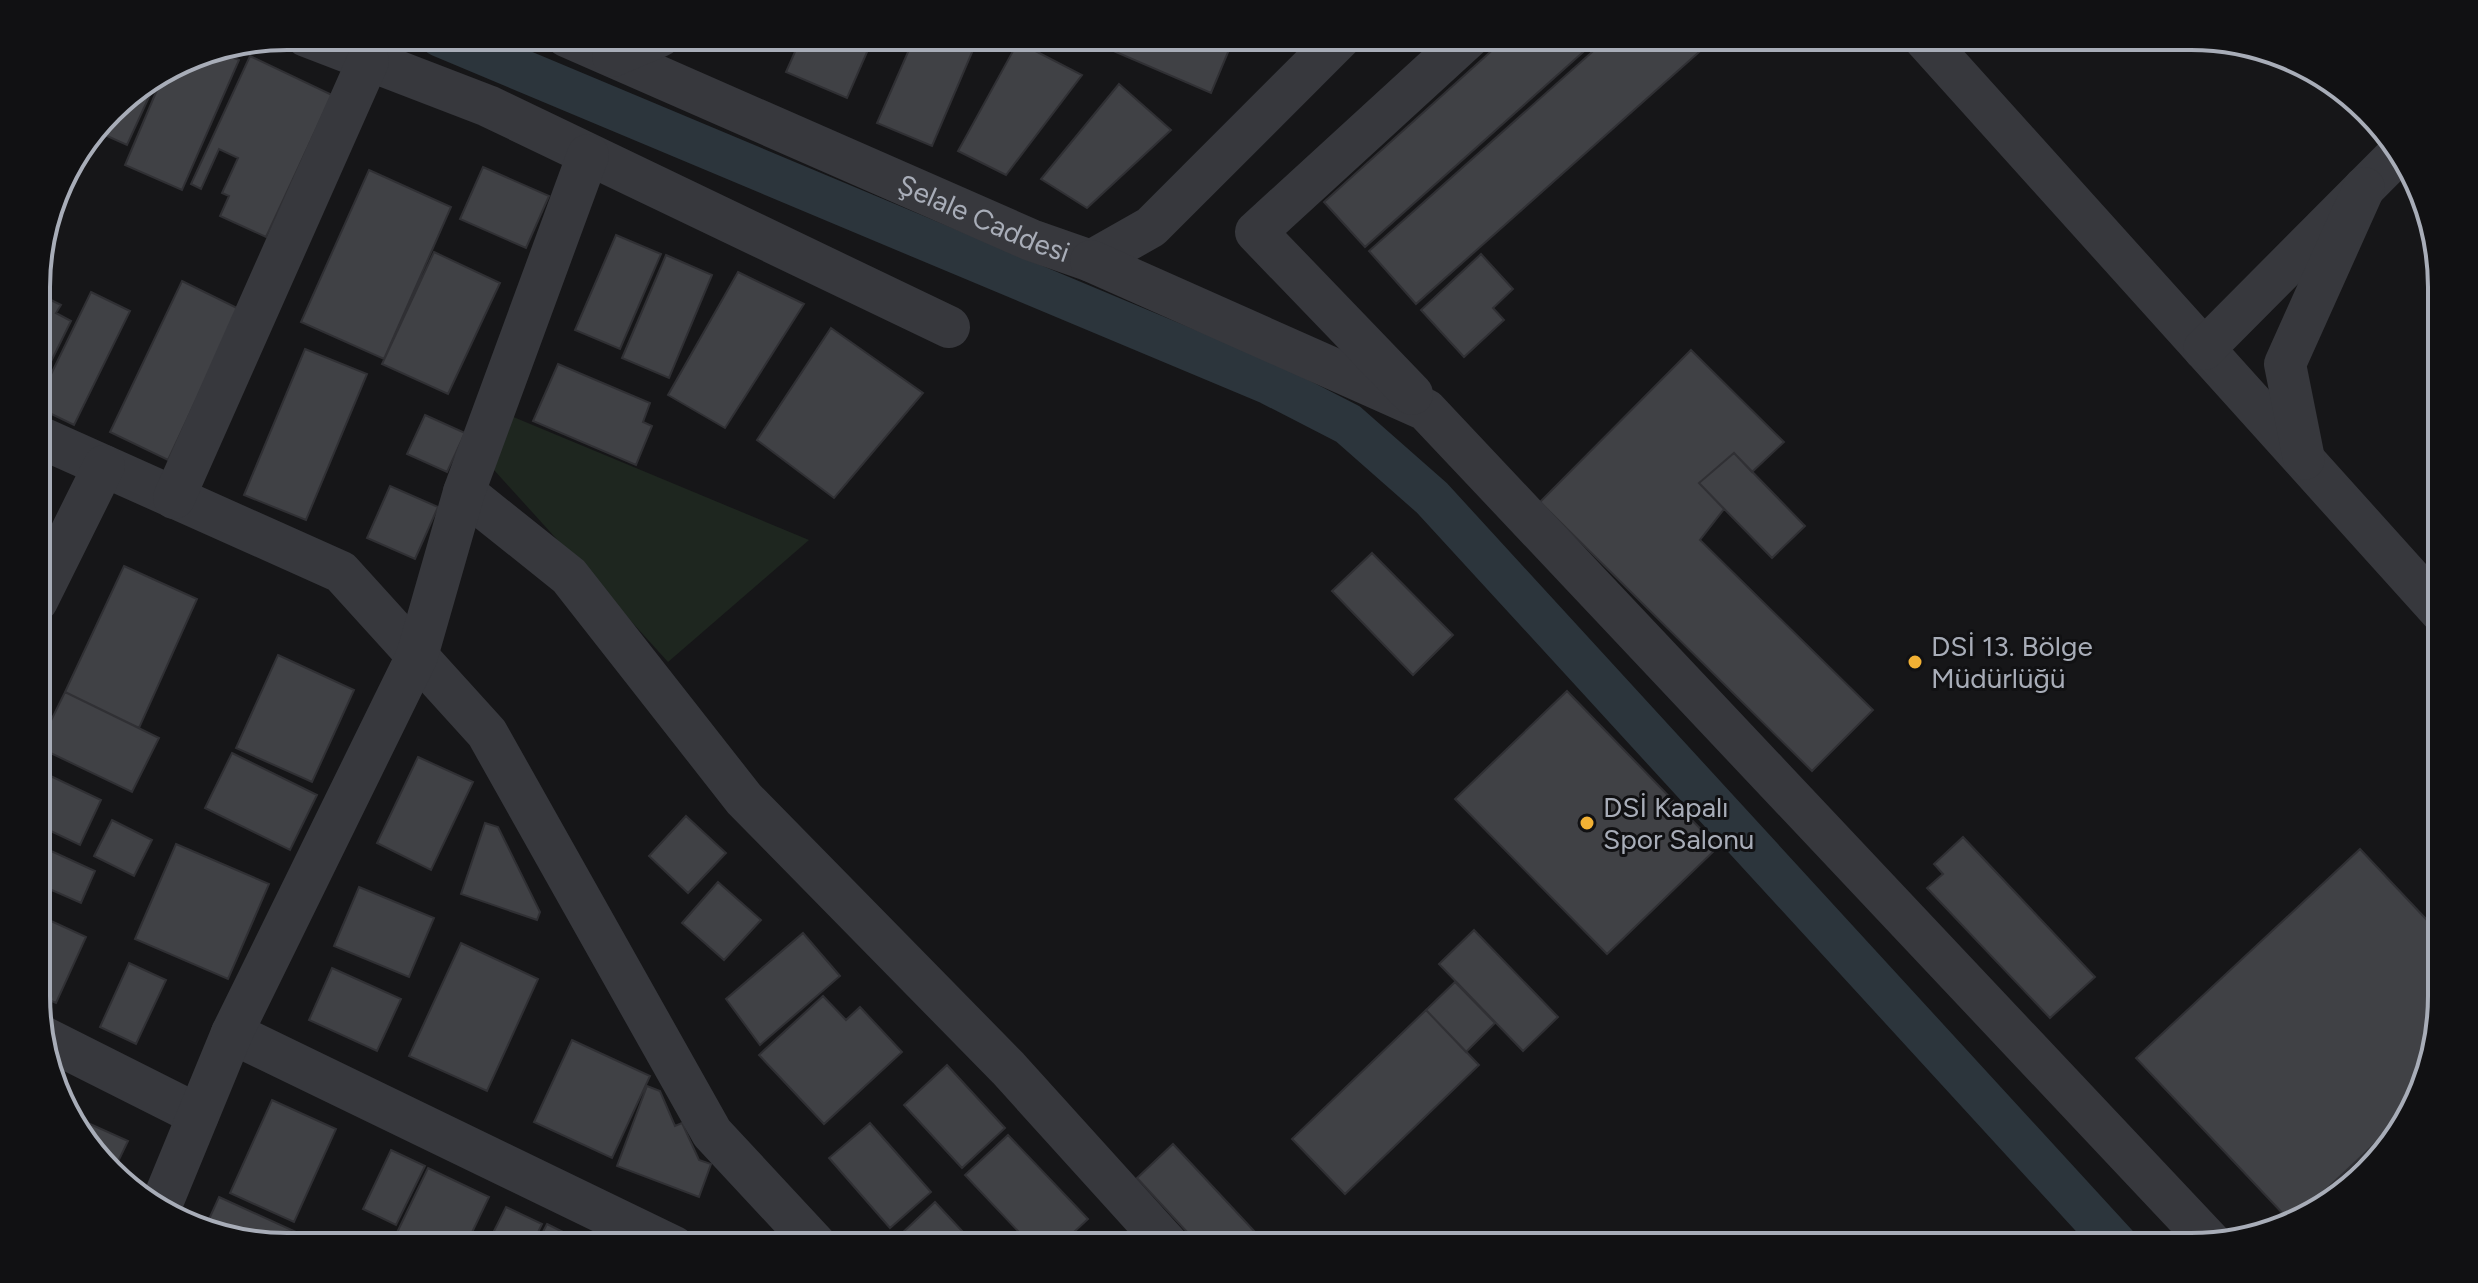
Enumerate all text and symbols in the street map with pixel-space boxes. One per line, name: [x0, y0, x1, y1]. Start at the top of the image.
street label: Şelale Caddesi: [893, 167, 1074, 269]
place label: DSİ 13. Bölge Müdürlüğü: [1931, 629, 2093, 695]
marker: DSİ 13. Bölge Müdürlüğü: [1906, 653, 1924, 671]
place label: DSİ Kapalı Spor Salonu: [1603, 790, 1754, 856]
marker: DSİ Kapalı Spor Salonu: [1578, 814, 1596, 832]

